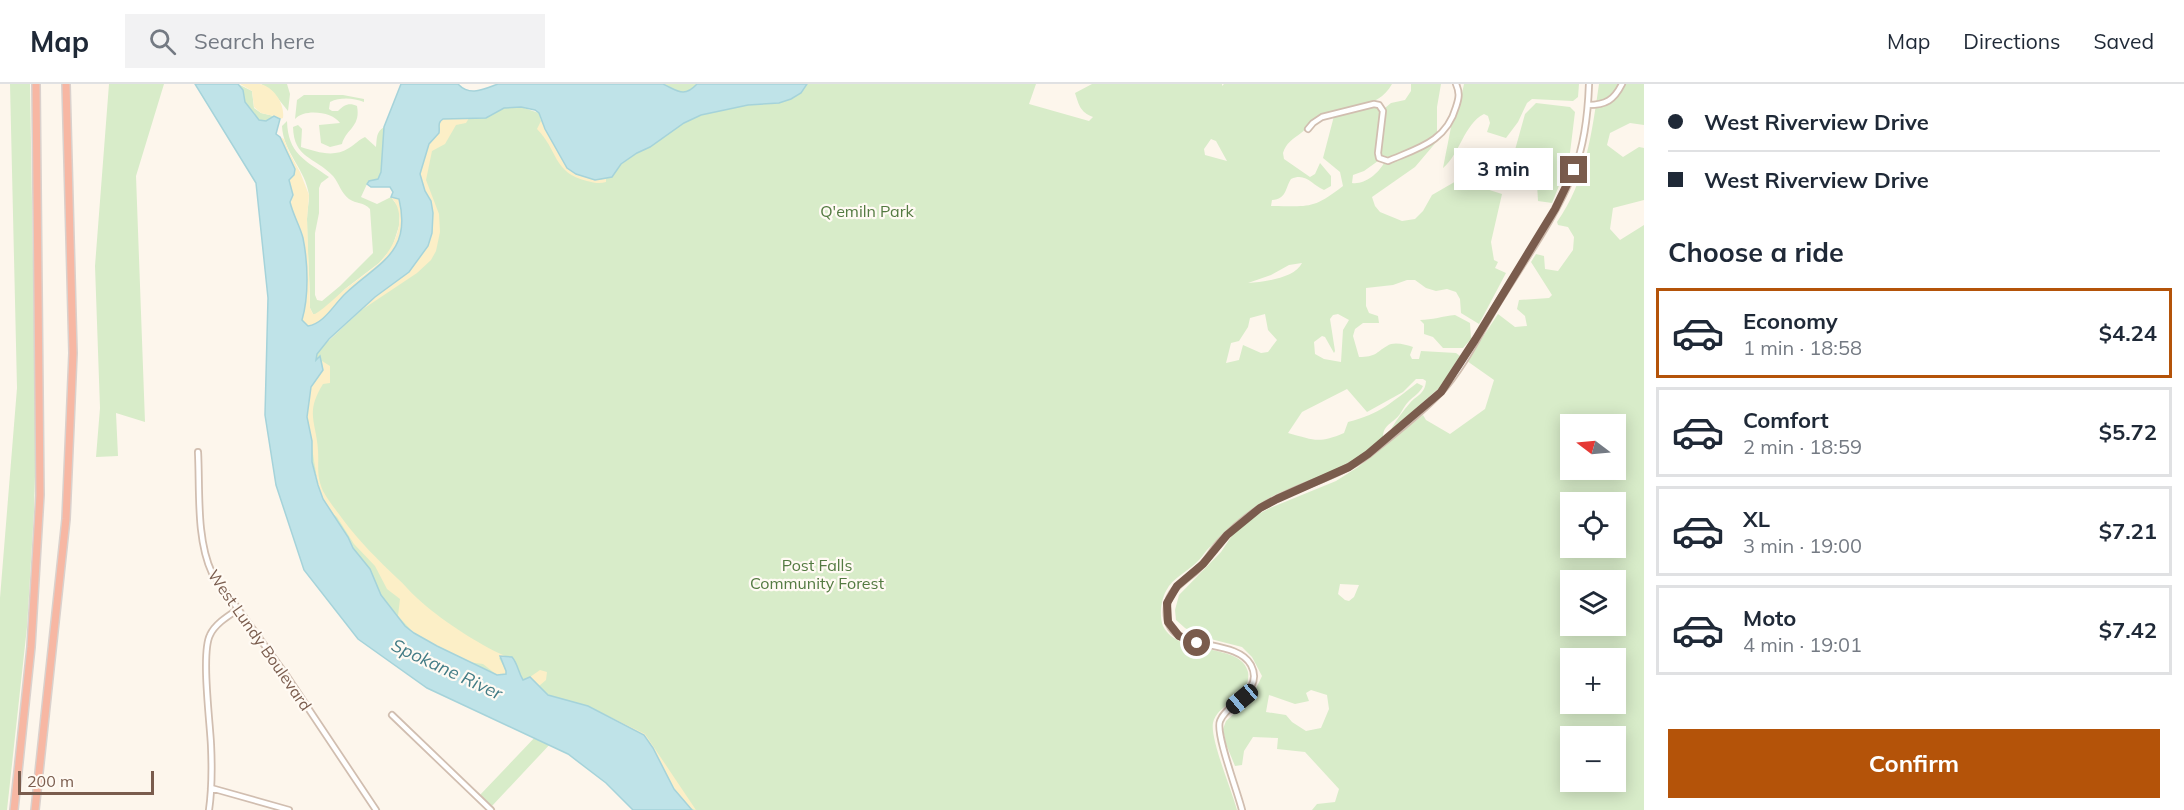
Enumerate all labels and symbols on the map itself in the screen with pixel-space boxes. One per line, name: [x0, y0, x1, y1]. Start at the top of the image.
callout: 3 min: [1454, 149, 1553, 191]
route end: [1560, 156, 1587, 183]
park label: Q'emiln Park: [820, 201, 914, 221]
north arrow: [1560, 414, 1626, 480]
park label: Post Falls Community Forest: [750, 555, 884, 593]
street label: West Lundy Boulevard: [204, 566, 316, 714]
route start: [1183, 629, 1210, 656]
water label: Spokane River: [388, 633, 507, 705]
car: [1222, 681, 1262, 717]
scale bar: [18, 768, 154, 796]

